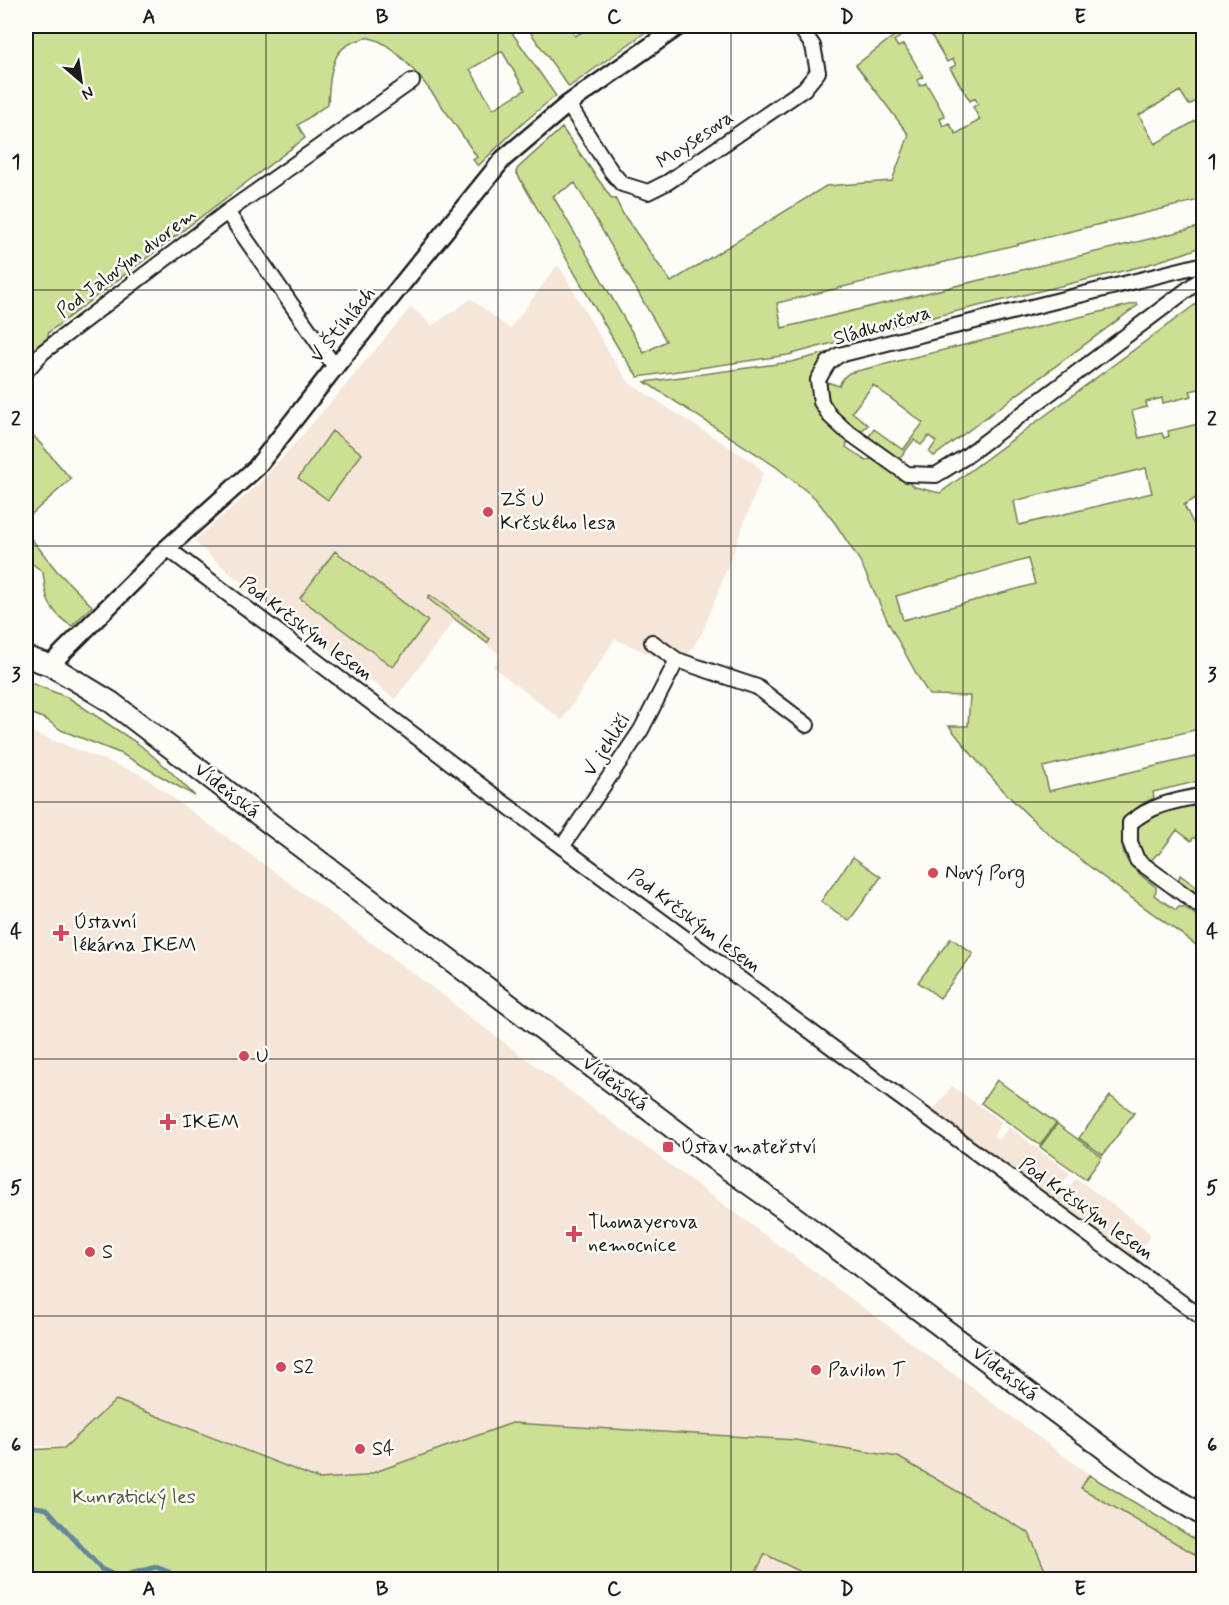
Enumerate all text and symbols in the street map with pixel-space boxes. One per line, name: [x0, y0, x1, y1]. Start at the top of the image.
text: A: [142, 4, 156, 31]
text: B: [376, 4, 389, 31]
text: C: [607, 4, 622, 31]
text: D: [840, 4, 854, 31]
text: E: [1074, 4, 1086, 31]
north arrow: [51, 51, 111, 111]
text: N: [78, 81, 97, 105]
street label: Moysesova: [651, 104, 739, 176]
text: 1: [12, 149, 20, 176]
text: 1: [1208, 149, 1216, 176]
street label: Pod Jalovým dvorem: [51, 201, 203, 325]
street label: V Štíhlách: [304, 281, 382, 369]
street label: Sládkovičova: [830, 299, 934, 353]
text: 2: [11, 406, 21, 433]
text: 2: [1207, 406, 1217, 433]
place label: ZŠ U Krčského lesa: [500, 487, 616, 537]
marker: ZŠ U Krčského lesa: [481, 505, 495, 519]
street label: Pod Krčským lesem: [234, 570, 378, 688]
text: 3: [11, 662, 21, 689]
text: 3: [1207, 662, 1217, 689]
street label: V jehličí: [577, 708, 637, 782]
street label: Vídeňská: [188, 757, 266, 825]
place label: Nový Porg: [945, 860, 1025, 888]
street label: Pod Krčským lesem: [622, 862, 766, 980]
marker: Nový Porg: [926, 866, 940, 880]
place label: Ústavní lékárna IKEM: [73, 909, 197, 959]
text: 4: [10, 919, 22, 946]
text: 4: [1206, 919, 1218, 946]
marker: Ústavní lékárna IKEM: [54, 926, 68, 940]
place label: U: [256, 1043, 269, 1070]
marker: U: [237, 1049, 251, 1063]
street label: Vídeňská: [576, 1050, 654, 1118]
place label: IKEM: [182, 1109, 239, 1136]
marker: IKEM: [159, 1113, 177, 1131]
place label: Ústav mateřství: [680, 1134, 817, 1161]
marker: Ústav mateřství: [661, 1140, 675, 1154]
street label: Pod Krčským lesem: [1013, 1151, 1159, 1267]
text: 5: [10, 1175, 22, 1202]
text: 5: [1206, 1175, 1218, 1202]
place label: Thomayerova nemocnice: [588, 1209, 698, 1259]
marker: Thomayerova nemocnice: [565, 1225, 583, 1243]
place label: S: [102, 1239, 113, 1266]
marker: S: [83, 1245, 97, 1259]
street label: Vídeňská: [966, 1340, 1044, 1408]
place label: S2: [293, 1354, 314, 1381]
place label: Pavilon T: [828, 1357, 907, 1384]
marker: S2: [274, 1360, 288, 1374]
marker: Pavilon T: [809, 1363, 823, 1377]
text: 6: [11, 1432, 21, 1459]
text: 6: [1207, 1432, 1217, 1459]
place label: S4: [372, 1436, 395, 1463]
marker: S4: [353, 1442, 367, 1456]
park label: Kunratický les: [72, 1484, 196, 1511]
text: A: [142, 1576, 156, 1603]
text: B: [376, 1576, 389, 1603]
text: C: [607, 1576, 622, 1603]
text: D: [840, 1576, 854, 1603]
text: E: [1074, 1576, 1086, 1603]

